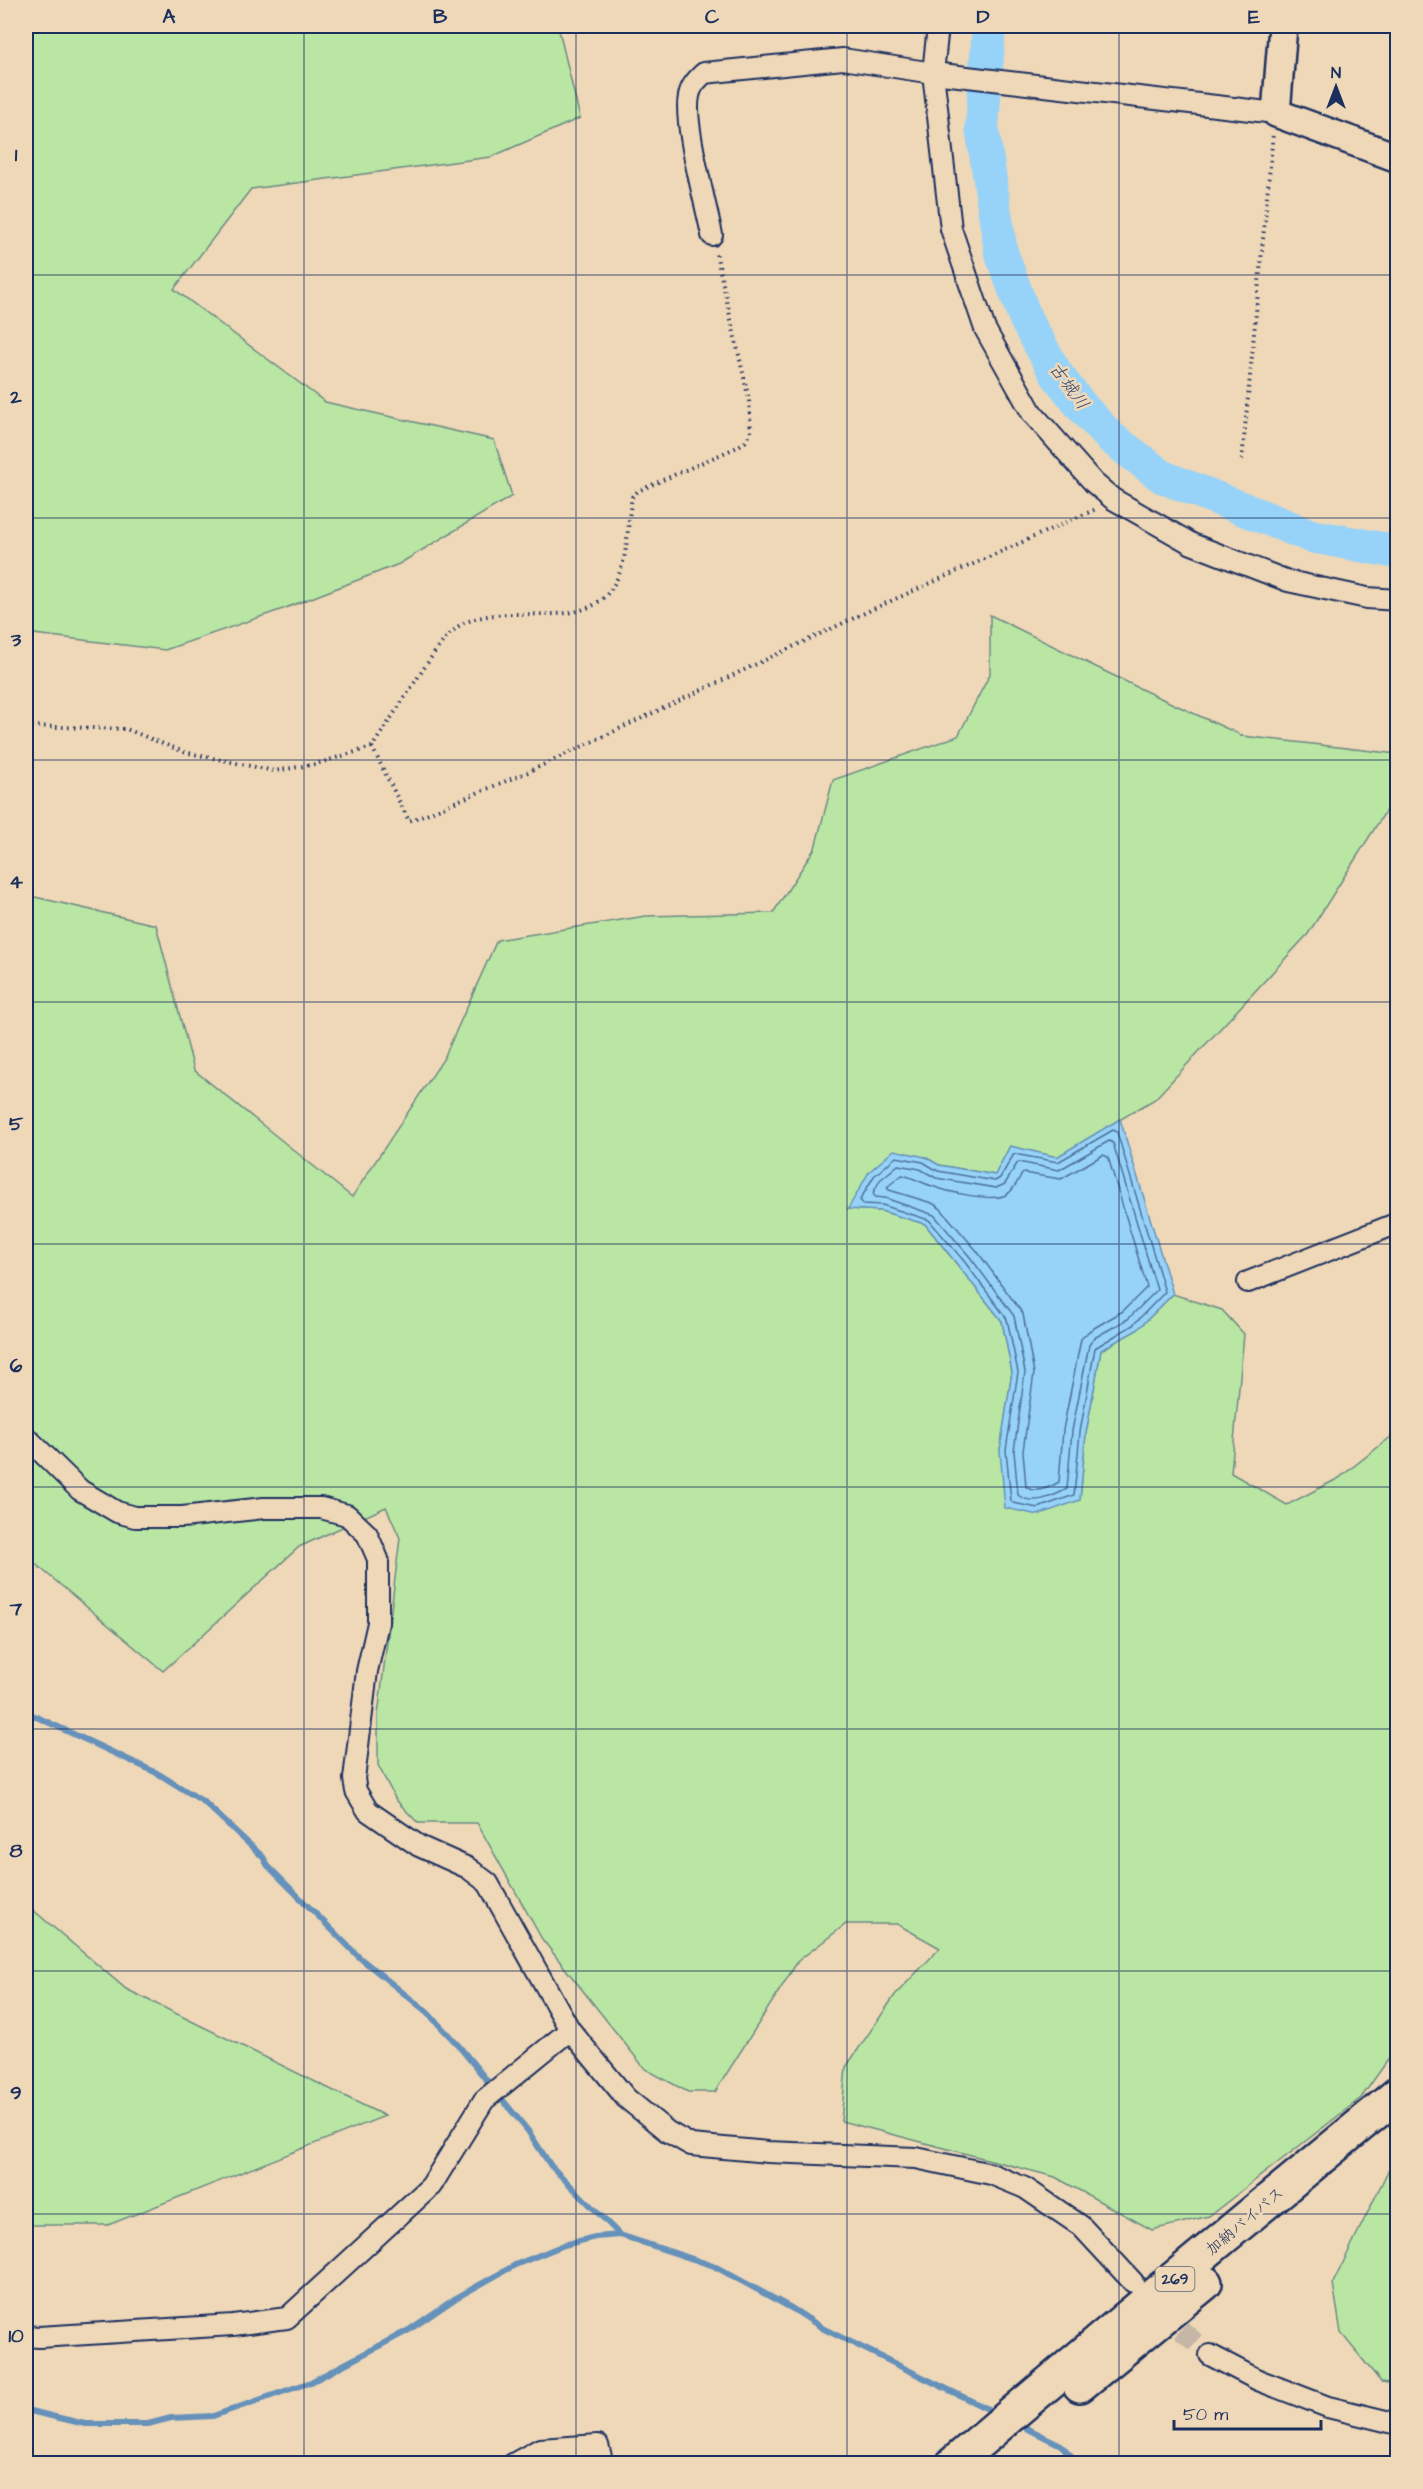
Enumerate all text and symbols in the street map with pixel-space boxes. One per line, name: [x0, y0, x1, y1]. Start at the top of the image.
text: A: [163, 3, 176, 31]
text: B: [433, 3, 448, 31]
text: C: [705, 3, 720, 31]
text: D: [977, 3, 990, 31]
text: E: [1248, 3, 1260, 31]
north arrow: [1306, 57, 1366, 117]
text: N: [1331, 62, 1341, 84]
text: 1: [15, 141, 18, 169]
water label: 古城川: [1043, 357, 1095, 415]
text: 2: [9, 383, 22, 411]
text: 3: [10, 626, 22, 654]
text: 4: [9, 868, 23, 896]
text: 5: [9, 1110, 24, 1138]
text: 6: [10, 1352, 23, 1380]
text: 7: [9, 1595, 23, 1623]
text: 8: [10, 1837, 23, 1865]
text: 9: [10, 2079, 22, 2107]
street label: 加納バイパス: [1201, 2182, 1289, 2260]
road number: 269: [1156, 2267, 1194, 2291]
text: 10: [8, 2322, 24, 2350]
scale bar: [1174, 2393, 1321, 2431]
text: 50 m: [1183, 2402, 1228, 2427]

